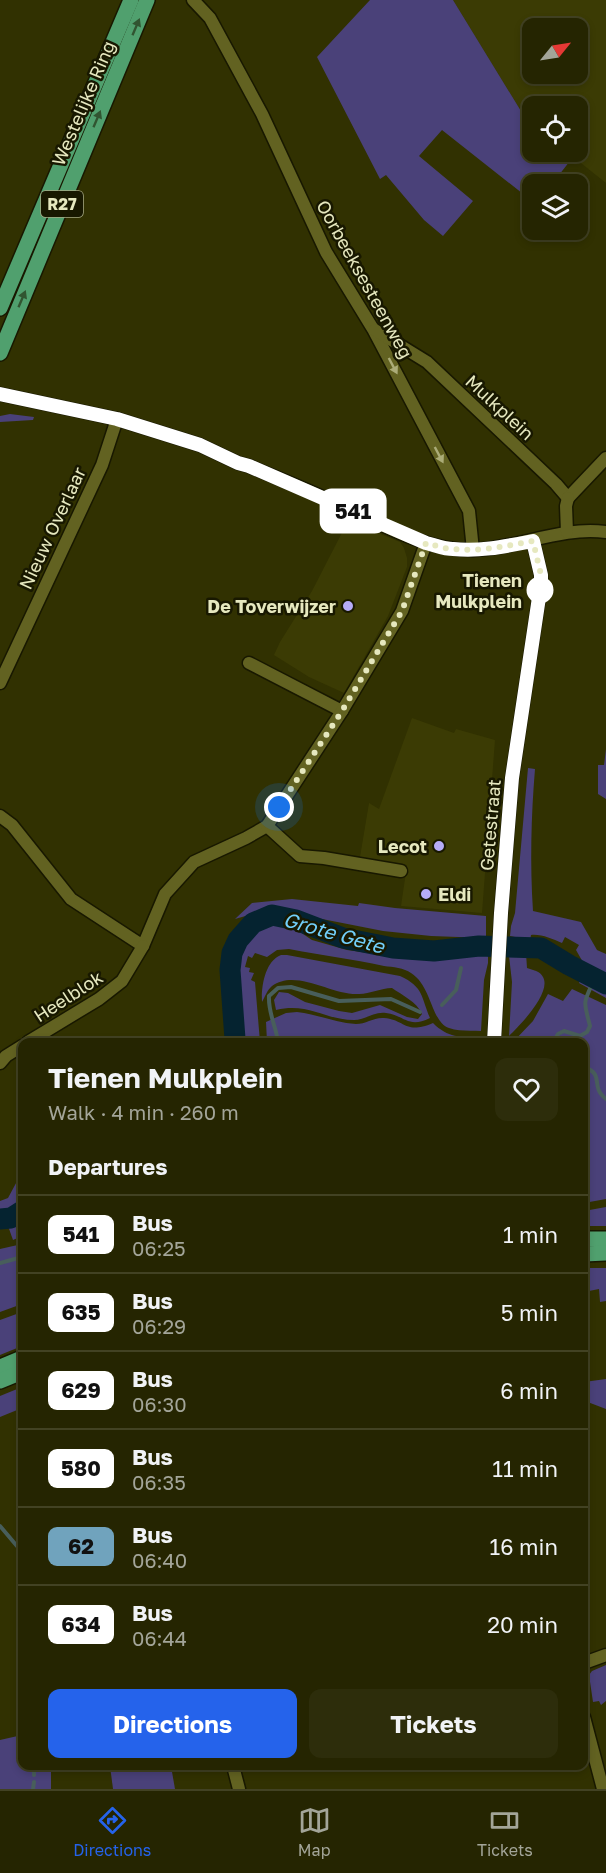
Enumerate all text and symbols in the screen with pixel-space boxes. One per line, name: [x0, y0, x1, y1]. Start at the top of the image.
one-way arrow: [132, 18, 141, 36]
north arrow: [522, 18, 588, 84]
map controls: [522, 18, 588, 240]
street label: Westelijke Ring: [47, 37, 119, 169]
button: locate: [522, 96, 588, 162]
one-way arrow: [93, 110, 102, 128]
button: layers: [522, 174, 588, 240]
road number: R27: [41, 191, 83, 217]
street label: Oorbeeksesteenweg: [312, 196, 418, 362]
one-way arrow: [18, 290, 27, 308]
one-way arrow: [387, 357, 397, 375]
street label: Mulkplein: [461, 370, 539, 444]
one-way arrow: [434, 446, 444, 463]
street label: Nieuw Overlaar: [14, 463, 90, 593]
line badge: 541: [318, 492, 388, 530]
text: 541: [335, 498, 371, 524]
place label: Tienen Mulkplein: [435, 569, 522, 612]
marker: Tienen Mulkplein: [527, 577, 553, 603]
place label: De Toverwijzer: [207, 595, 336, 617]
marker: De Toverwijzer: [341, 599, 355, 613]
street label: Getestraat: [475, 778, 505, 872]
your location: [264, 792, 294, 822]
place label: Lecot: [378, 835, 427, 857]
marker: Lecot: [432, 839, 446, 853]
place label: Eldi: [438, 883, 471, 905]
marker: Eldi: [419, 887, 433, 901]
water label: Grote Gete: [281, 906, 388, 958]
street label: Heelblok: [29, 966, 107, 1026]
button: heart: [495, 1058, 558, 1121]
text: Tienen Mulkplein: [48, 1061, 283, 1094]
text: Walk · 4 min · 260 m: [48, 1100, 239, 1124]
text: Departures: [48, 1153, 167, 1180]
text: Bus: [132, 1209, 173, 1236]
text: 541: [63, 1221, 99, 1247]
text: 1 min: [503, 1221, 558, 1248]
text: 06:25: [132, 1236, 186, 1260]
text: Bus: [132, 1287, 173, 1314]
text: 635: [62, 1299, 100, 1325]
text: 5 min: [501, 1299, 558, 1326]
text: 06:29: [132, 1314, 186, 1338]
text: Bus: [132, 1365, 173, 1392]
text: 629: [61, 1377, 101, 1403]
text: 6 min: [500, 1377, 558, 1404]
text: 06:30: [132, 1392, 187, 1416]
text: Bus: [132, 1443, 173, 1470]
text: 580: [61, 1455, 101, 1481]
text: 11 min: [492, 1455, 558, 1482]
text: 06:35: [132, 1470, 186, 1494]
text: Bus: [132, 1521, 173, 1548]
text: 62: [68, 1533, 94, 1559]
text: 16 min: [490, 1533, 558, 1560]
text: 06:40: [132, 1548, 187, 1572]
text: Bus: [132, 1599, 173, 1626]
text: 634: [61, 1611, 101, 1637]
text: 20 min: [487, 1611, 558, 1638]
text: 06:44: [132, 1626, 187, 1650]
button: Directions: [48, 1689, 297, 1758]
button: Tickets: [309, 1689, 558, 1758]
tab: Directions: [73, 1804, 151, 1860]
tab: Map: [298, 1804, 331, 1860]
tab: Tickets: [477, 1804, 533, 1860]

